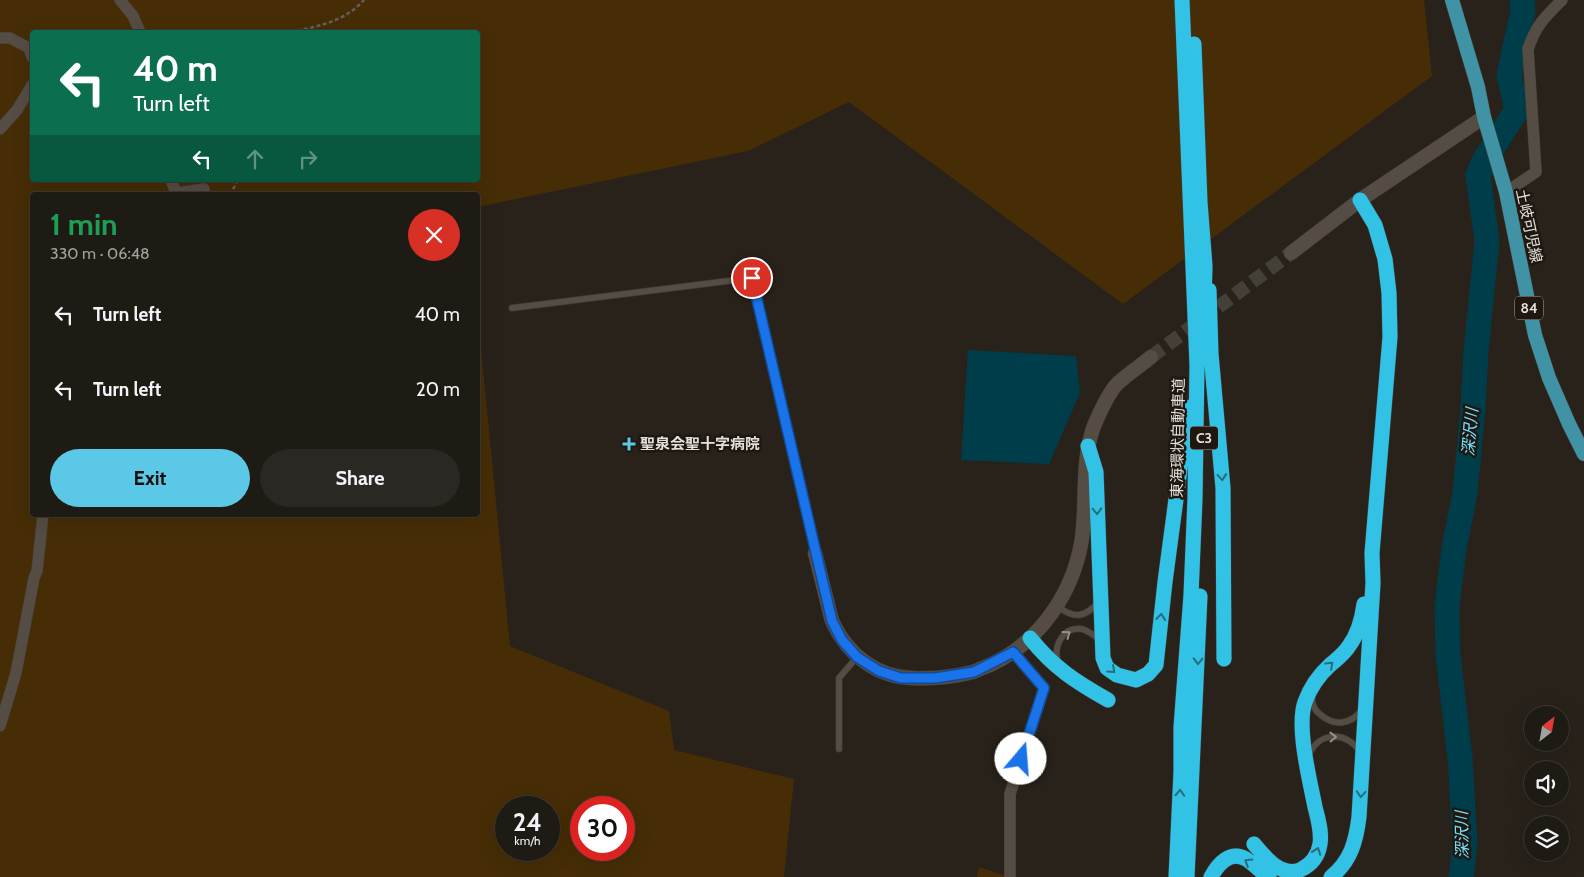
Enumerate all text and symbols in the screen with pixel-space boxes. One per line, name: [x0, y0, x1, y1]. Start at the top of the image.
text: 40 m: [133, 47, 218, 90]
icon: left: [50, 50, 115, 115]
text: Turn left: [133, 90, 210, 117]
icon: left: [188, 145, 216, 173]
icon: ahead: [241, 145, 269, 173]
icon: right: [294, 145, 322, 173]
street label: 土岐可児線: [1512, 187, 1546, 265]
text: 1 min: [50, 206, 118, 243]
button: close: [408, 209, 460, 261]
text: 330 m · 06:48: [50, 244, 150, 263]
pin: [731, 257, 773, 299]
icon: arrive: [738, 264, 766, 292]
road number: 84: [1515, 296, 1543, 320]
icon: left: [50, 301, 78, 329]
text: Turn left: [93, 303, 161, 326]
text: 40 m: [415, 303, 460, 326]
icon: left: [50, 376, 78, 404]
text: Turn left: [93, 378, 161, 401]
text: 20 m: [416, 378, 460, 401]
street label: 東海環状自動車道: [1168, 378, 1188, 498]
water label: 深沢川: [1458, 405, 1482, 457]
road number: C3: [1190, 426, 1218, 449]
place label: 聖泉会聖十字病院: [640, 435, 760, 453]
marker: 聖泉会聖十字病院: [622, 437, 636, 451]
button: Exit: [50, 449, 250, 507]
button: Share: [260, 449, 460, 507]
one-way arrow: [1216, 473, 1227, 481]
one-way arrow: [1092, 508, 1102, 516]
one-way arrow: [1155, 613, 1166, 621]
one-way arrow: [1061, 631, 1071, 640]
one-way arrow: [1192, 657, 1203, 665]
one-way arrow: [1325, 662, 1334, 671]
one-way arrow: [1106, 664, 1115, 673]
north arrow: [1524, 706, 1569, 751]
map controls: [1524, 706, 1569, 861]
position arrow: [994, 732, 1046, 784]
one-way arrow: [1330, 732, 1338, 743]
button: sound: [1524, 761, 1569, 806]
one-way arrow: [1175, 789, 1186, 797]
one-way arrow: [1356, 790, 1367, 798]
speed limit sign: 30: [570, 796, 635, 861]
text: 24: [513, 807, 542, 837]
water label: 深沢川: [1452, 809, 1472, 859]
button: layers: [1524, 816, 1569, 861]
text: km/h: [514, 833, 541, 848]
one-way arrow: [1311, 847, 1321, 856]
one-way arrow: [1244, 858, 1253, 868]

